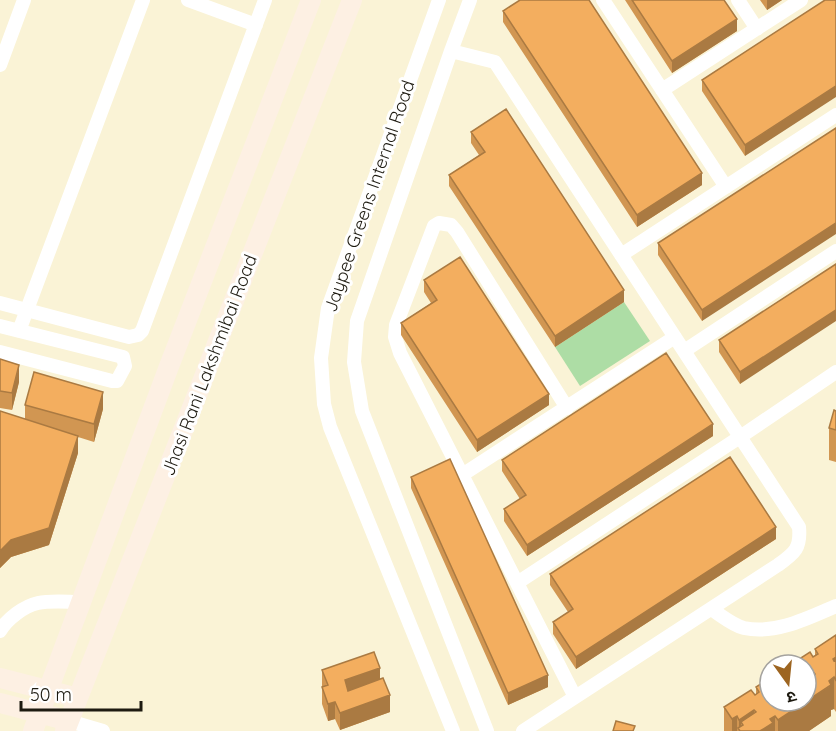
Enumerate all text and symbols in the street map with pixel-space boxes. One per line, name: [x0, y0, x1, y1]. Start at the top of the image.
street label: Jaypee Greens Internal Road: [318, 77, 420, 315]
street label: Jhasi Rani Lakshmibai Road: [156, 251, 262, 479]
north arrow: [758, 653, 818, 713]
scale bar: [21, 674, 141, 712]
text: 50 m: [30, 683, 72, 706]
text: उ: [784, 687, 799, 709]

